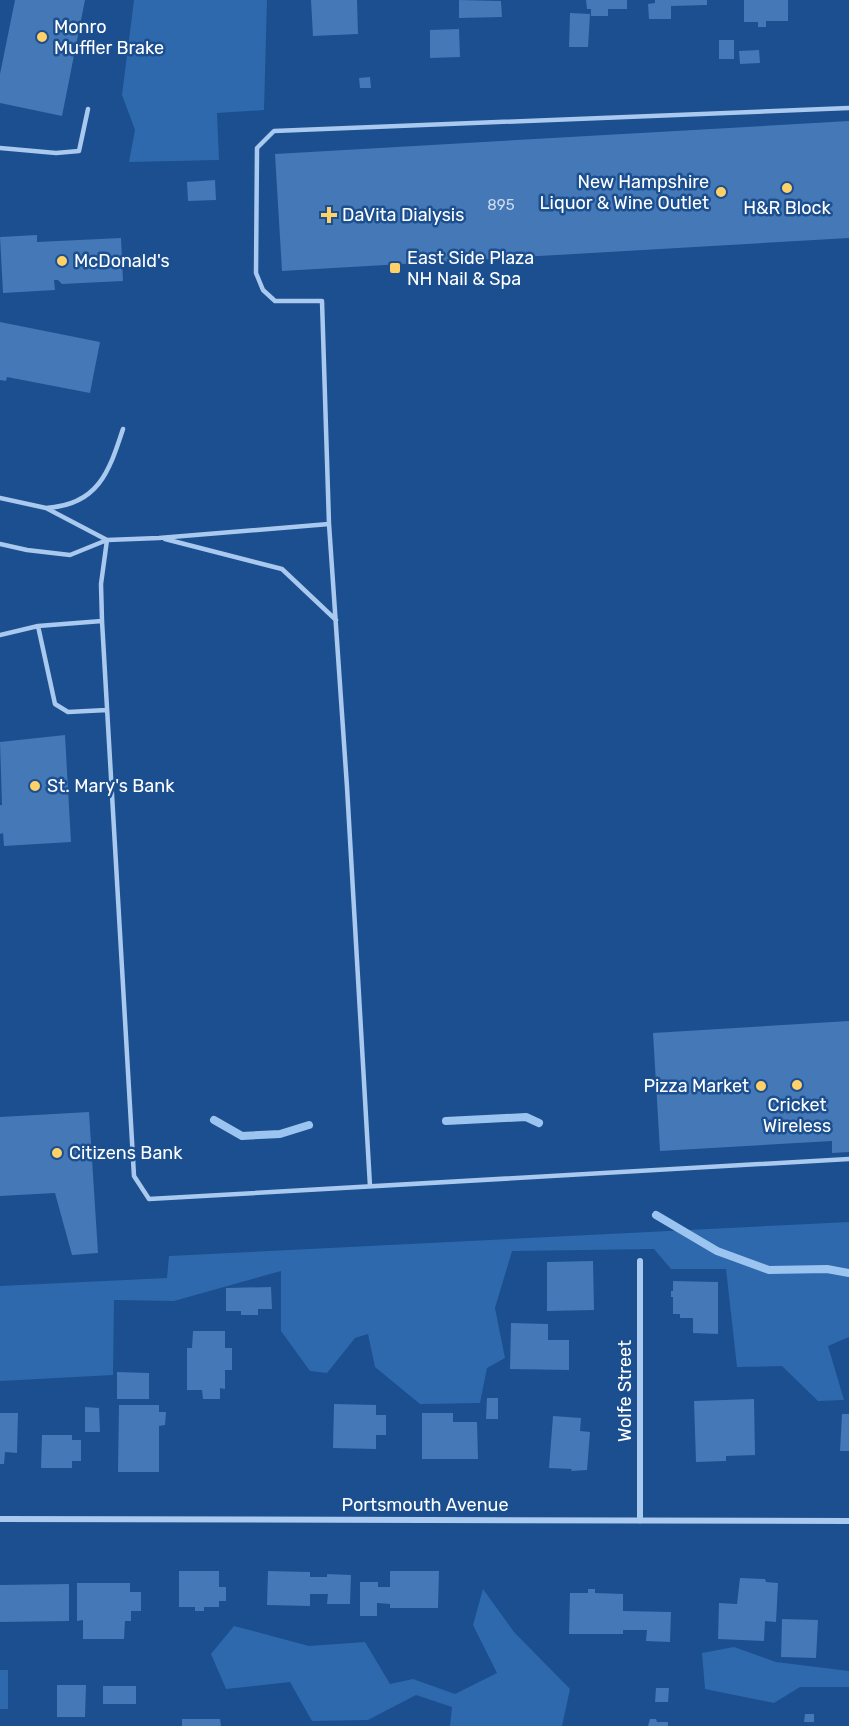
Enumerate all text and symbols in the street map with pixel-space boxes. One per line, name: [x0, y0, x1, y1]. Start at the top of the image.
place label: Monro Muffler Brake: [54, 16, 164, 59]
marker: Monro Muffler Brake: [35, 30, 49, 44]
place label: New Hampshire Liquor & Wine Outlet: [539, 171, 709, 214]
marker: H&R Block: [780, 181, 794, 195]
marker: New Hampshire Liquor & Wine Outlet: [714, 185, 728, 199]
house number: 895: [487, 196, 515, 214]
place label: H&R Block: [743, 197, 831, 219]
place label: DaVita Dialysis: [342, 204, 464, 226]
marker: DaVita Dialysis: [320, 206, 338, 224]
place label: East Side Plaza NH Nail & Spa: [407, 247, 534, 290]
place label: McDonald's: [74, 250, 170, 272]
marker: McDonald's: [55, 254, 69, 268]
marker: East Side Plaza NH Nail & Spa: [388, 261, 402, 275]
place label: St. Mary's Bank: [47, 775, 175, 797]
marker: St. Mary's Bank: [28, 779, 42, 793]
place label: Pizza Market: [643, 1075, 749, 1097]
marker: Cricket Wireless: [790, 1078, 804, 1092]
marker: Pizza Market: [754, 1079, 768, 1093]
place label: Cricket Wireless: [763, 1094, 831, 1137]
place label: Citizens Bank: [69, 1142, 183, 1164]
marker: Citizens Bank: [50, 1146, 64, 1160]
street label: Wolfe Street: [614, 1340, 636, 1442]
street label: Portsmouth Avenue: [342, 1494, 508, 1516]

